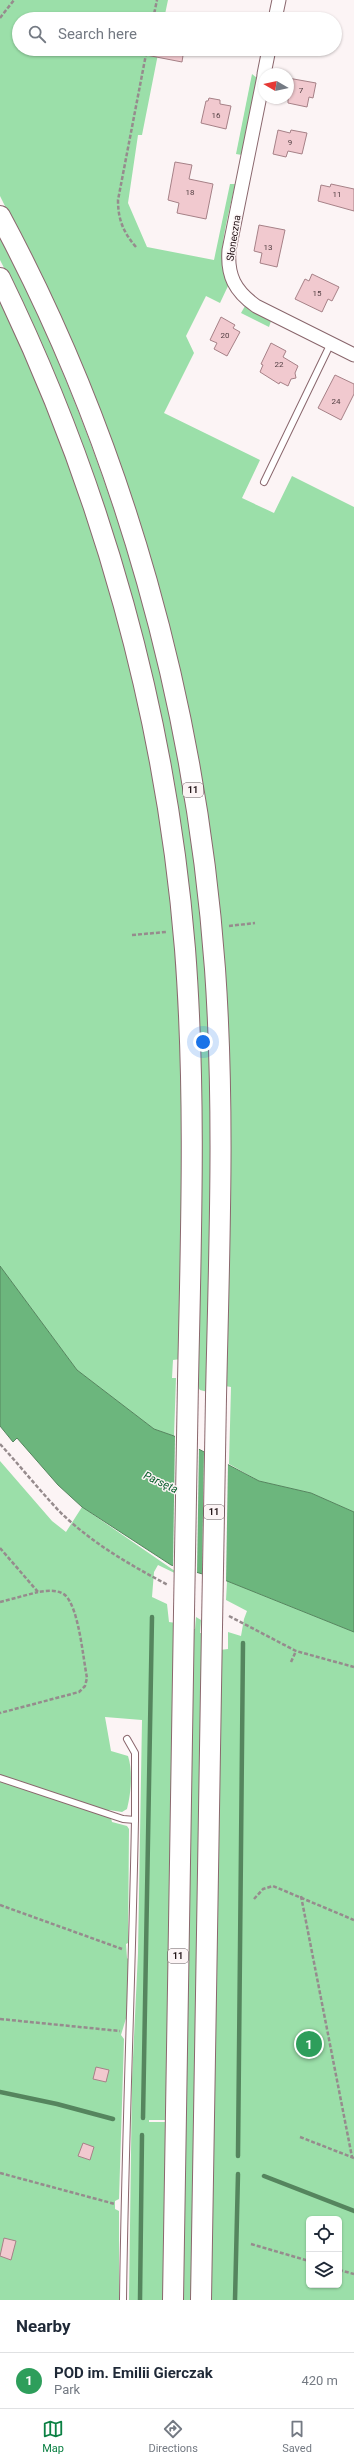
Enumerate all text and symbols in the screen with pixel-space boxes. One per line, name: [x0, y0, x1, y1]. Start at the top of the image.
search box: [12, 12, 342, 56]
icon: search: [26, 23, 48, 45]
text: Search here: [58, 25, 137, 43]
north arrow: [258, 68, 294, 104]
house number: 7: [299, 86, 304, 95]
house number: 16: [212, 111, 221, 120]
house number: 9: [288, 138, 292, 147]
house number: 18: [186, 188, 195, 197]
house number: 11: [333, 190, 342, 199]
street label: Słoneczna: [224, 214, 243, 262]
house number: 13: [264, 243, 273, 252]
house number: 15: [313, 289, 322, 298]
house number: 20: [221, 331, 230, 340]
house number: 22: [275, 360, 284, 369]
house number: 24: [332, 397, 341, 406]
road number: 11: [183, 783, 203, 797]
your location: [193, 1032, 213, 1052]
water label: Parsęta: [141, 1469, 180, 1496]
road number: 11: [204, 1505, 224, 1519]
road number: 11: [168, 1949, 188, 1963]
pin: 1: [296, 2029, 322, 2059]
map controls: [306, 2216, 342, 2288]
button: locate: [306, 2216, 342, 2252]
button: layers: [306, 2252, 342, 2288]
text: Nearby: [16, 2316, 71, 2336]
text: POD im. Emilii Gierczak: [54, 2364, 213, 2382]
text: 1: [25, 2373, 33, 2388]
text: 420 m: [301, 2373, 338, 2388]
text: Park: [54, 2382, 80, 2397]
tab: Map: [42, 2418, 64, 2455]
tab: Directions: [148, 2418, 198, 2455]
tab: Saved: [282, 2418, 312, 2455]

